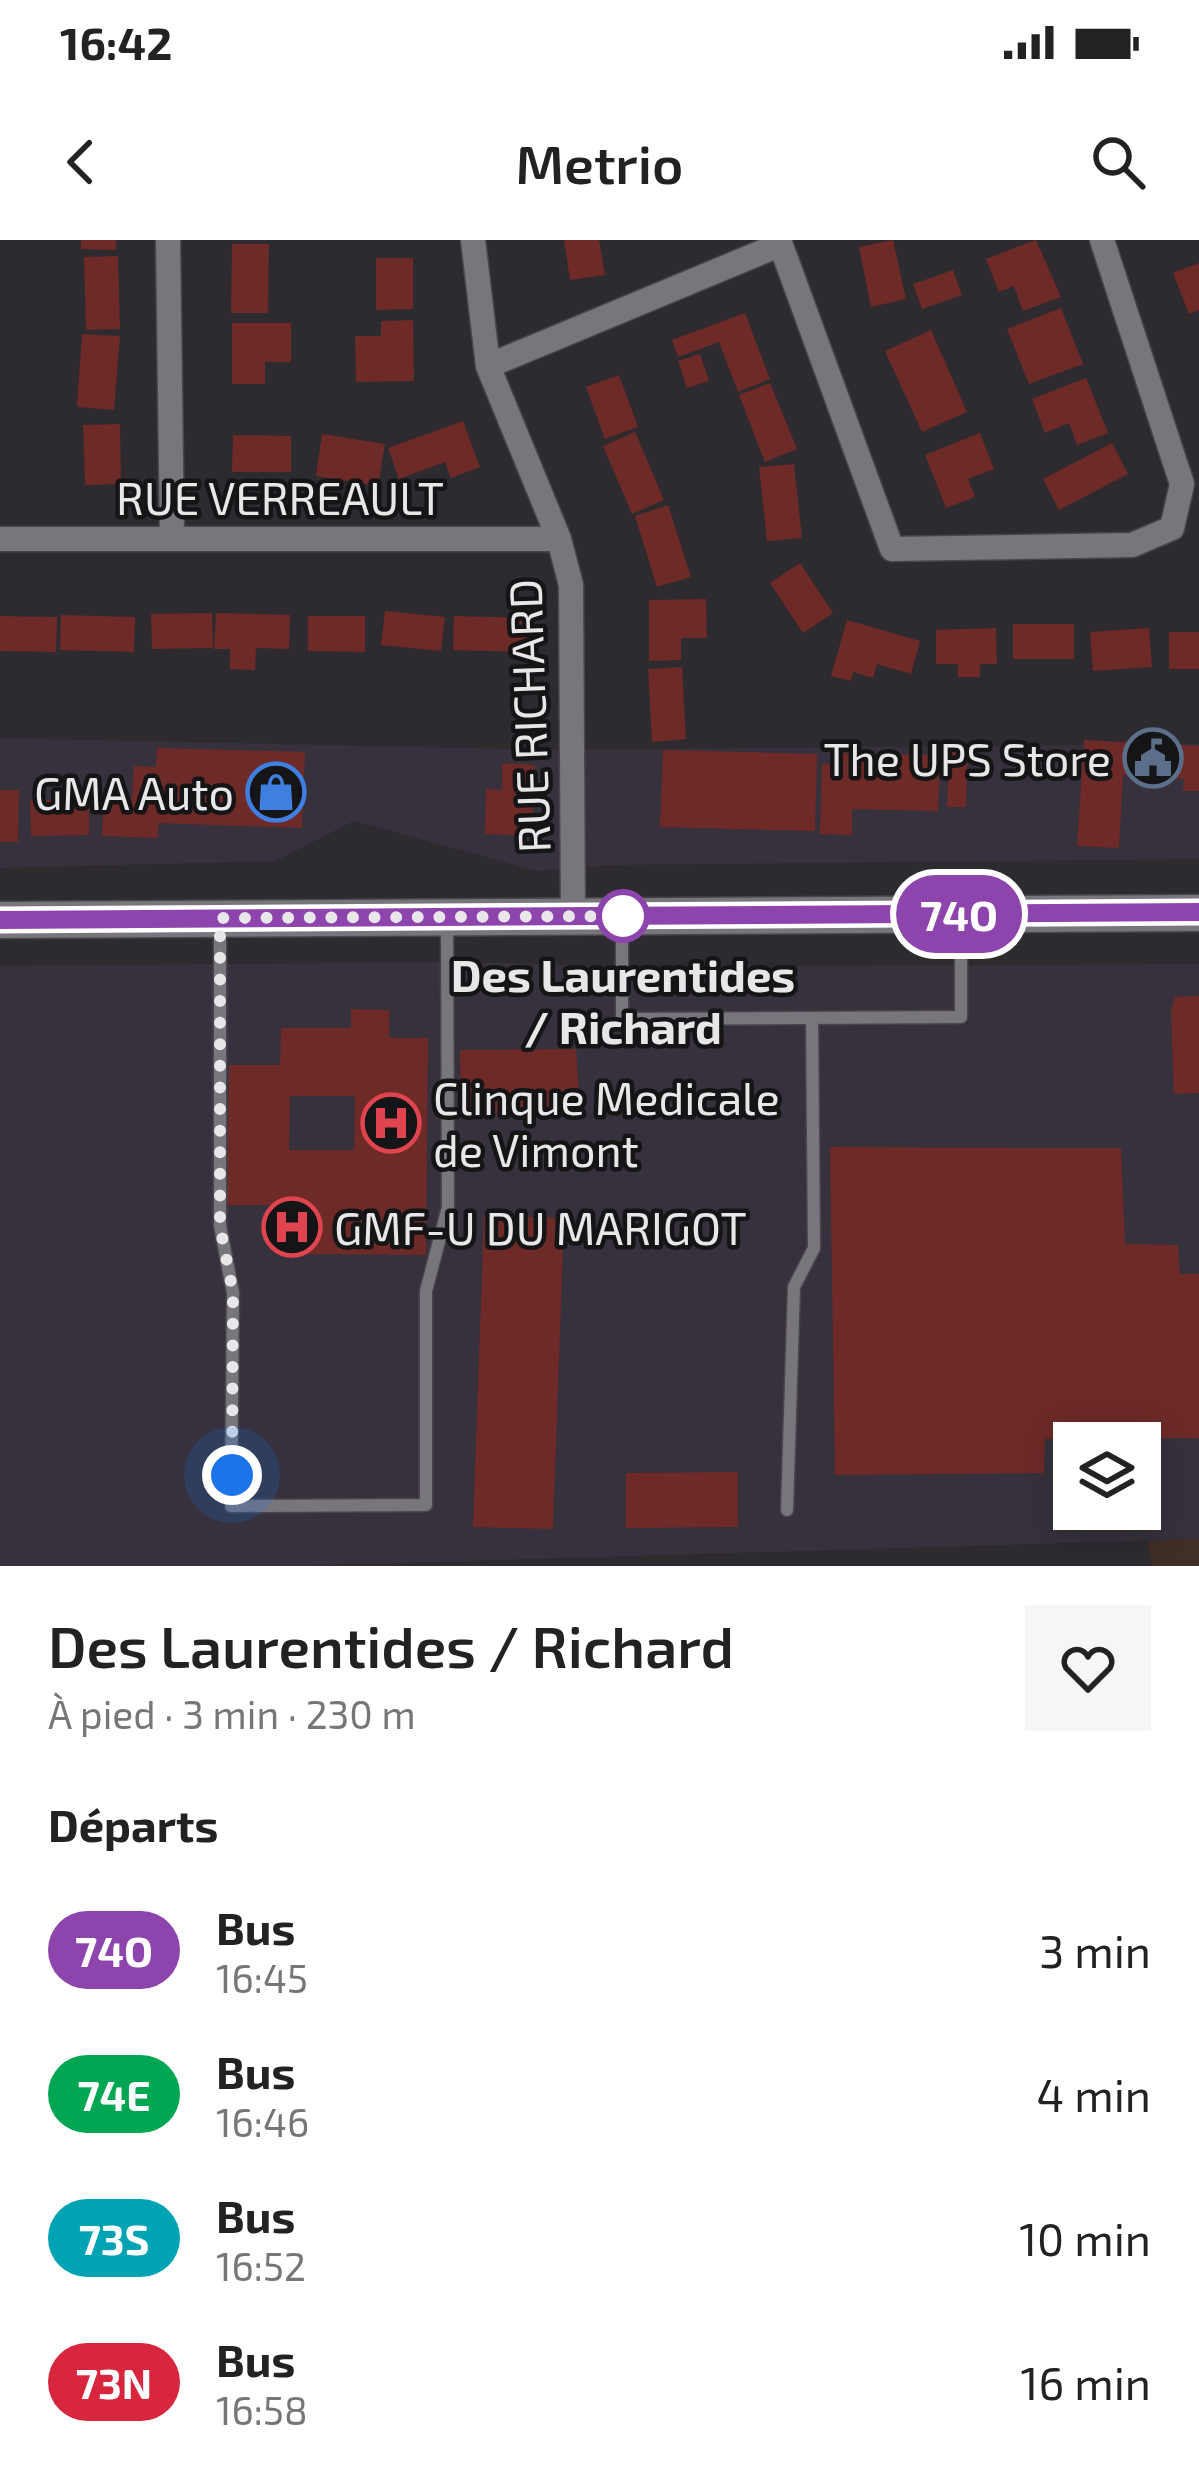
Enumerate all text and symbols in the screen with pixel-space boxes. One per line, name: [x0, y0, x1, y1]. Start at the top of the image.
text: 16:42: [60, 15, 172, 69]
icon: back: [48, 129, 114, 195]
icon: search: [1085, 129, 1151, 195]
text: Metrio: [516, 130, 683, 195]
street label: RUE VERREAULT: [116, 470, 444, 524]
street label: RUE RICHARD: [496, 578, 560, 854]
public building icon: The UPS Store: [1122, 727, 1184, 789]
place label: The UPS Store: [823, 731, 1111, 785]
shop icon: GMA Auto: [245, 761, 307, 823]
place label: GMA Auto: [34, 765, 234, 819]
line badge: 74O: [890, 875, 1028, 953]
text: 74O: [920, 889, 998, 939]
marker: Des Laurentides / Richard: [598, 891, 648, 941]
place label: Des Laurentides / Richard: [451, 947, 795, 1053]
place label: Clinque Medicale de Vimont: [433, 1070, 780, 1176]
hospital icon: Clinque Medicale de Vimont: [360, 1092, 422, 1154]
hospital icon: GMF-U DU MARIGOT: [261, 1196, 323, 1258]
place label: GMF-U DU MARIGOT: [334, 1200, 747, 1254]
map controls: [1053, 1422, 1161, 1530]
button: layers: [1053, 1422, 1161, 1530]
your location: [202, 1445, 262, 1505]
button: heart: [1025, 1605, 1151, 1731]
text: Des Laurentides / Richard: [48, 1611, 734, 1679]
text: À pied · 3 min · 230 m: [48, 1690, 416, 1737]
text: Départs: [48, 1797, 218, 1851]
text: Bus: [216, 1900, 295, 1954]
text: 3 min: [1039, 1923, 1151, 1977]
text: 74O: [75, 1925, 153, 1975]
text: 16:45: [216, 1954, 308, 2001]
text: Bus: [216, 2044, 295, 2098]
text: 4 min: [1037, 2067, 1151, 2121]
text: 74E: [77, 2069, 151, 2119]
text: 16:46: [216, 2098, 309, 2145]
text: Bus: [216, 2188, 295, 2242]
text: 10 min: [1019, 2211, 1151, 2265]
text: 73S: [79, 2213, 149, 2263]
text: 16:52: [216, 2242, 306, 2289]
text: Bus: [216, 2332, 295, 2386]
text: 16 min: [1021, 2355, 1151, 2409]
text: 73N: [76, 2357, 152, 2407]
text: 16:58: [216, 2386, 308, 2433]

